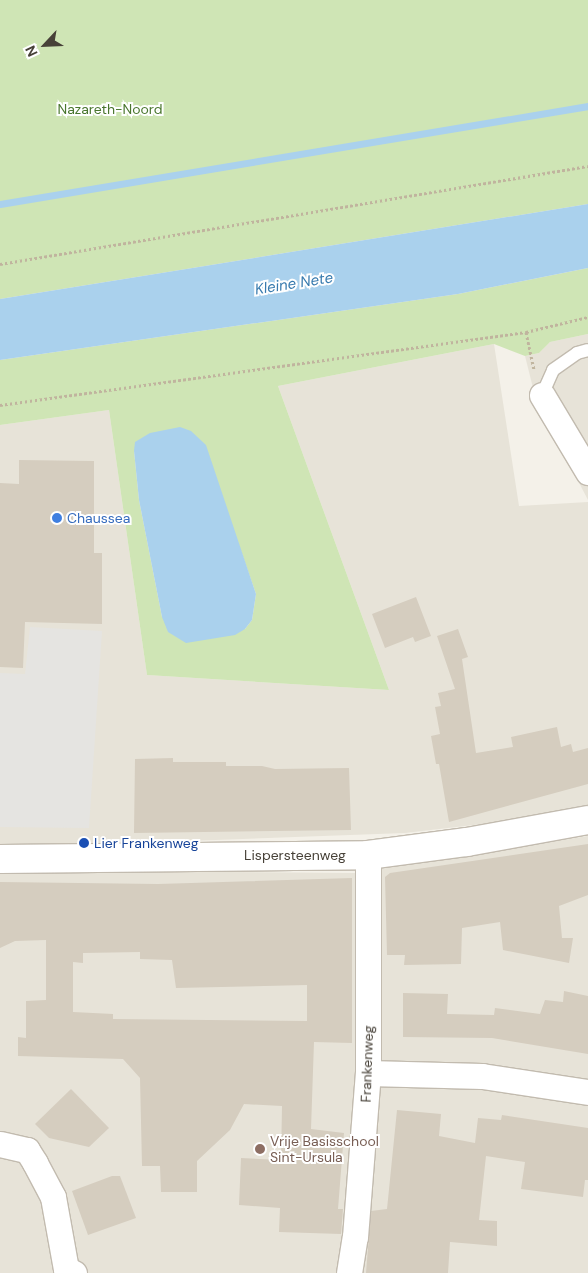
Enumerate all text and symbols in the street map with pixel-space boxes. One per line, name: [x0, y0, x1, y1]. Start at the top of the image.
north arrow: [20, 20, 70, 70]
text: N: [21, 43, 42, 60]
park label: Nazareth-Noord: [57, 101, 163, 117]
water label: Kleine Nete: [254, 269, 334, 299]
place label: Chaussea: [67, 510, 130, 526]
marker: Chaussea: [51, 512, 63, 524]
place label: Lier Frankenweg: [94, 835, 199, 851]
marker: Lier Frankenweg: [78, 837, 90, 849]
street label: Lispersteenweg: [244, 847, 346, 863]
street label: Frankenweg: [357, 1025, 377, 1103]
place label: Vrije Basisschool Sint-Ursula: [270, 1133, 379, 1166]
marker: Vrije Basisschool Sint-Ursula: [254, 1143, 266, 1155]

